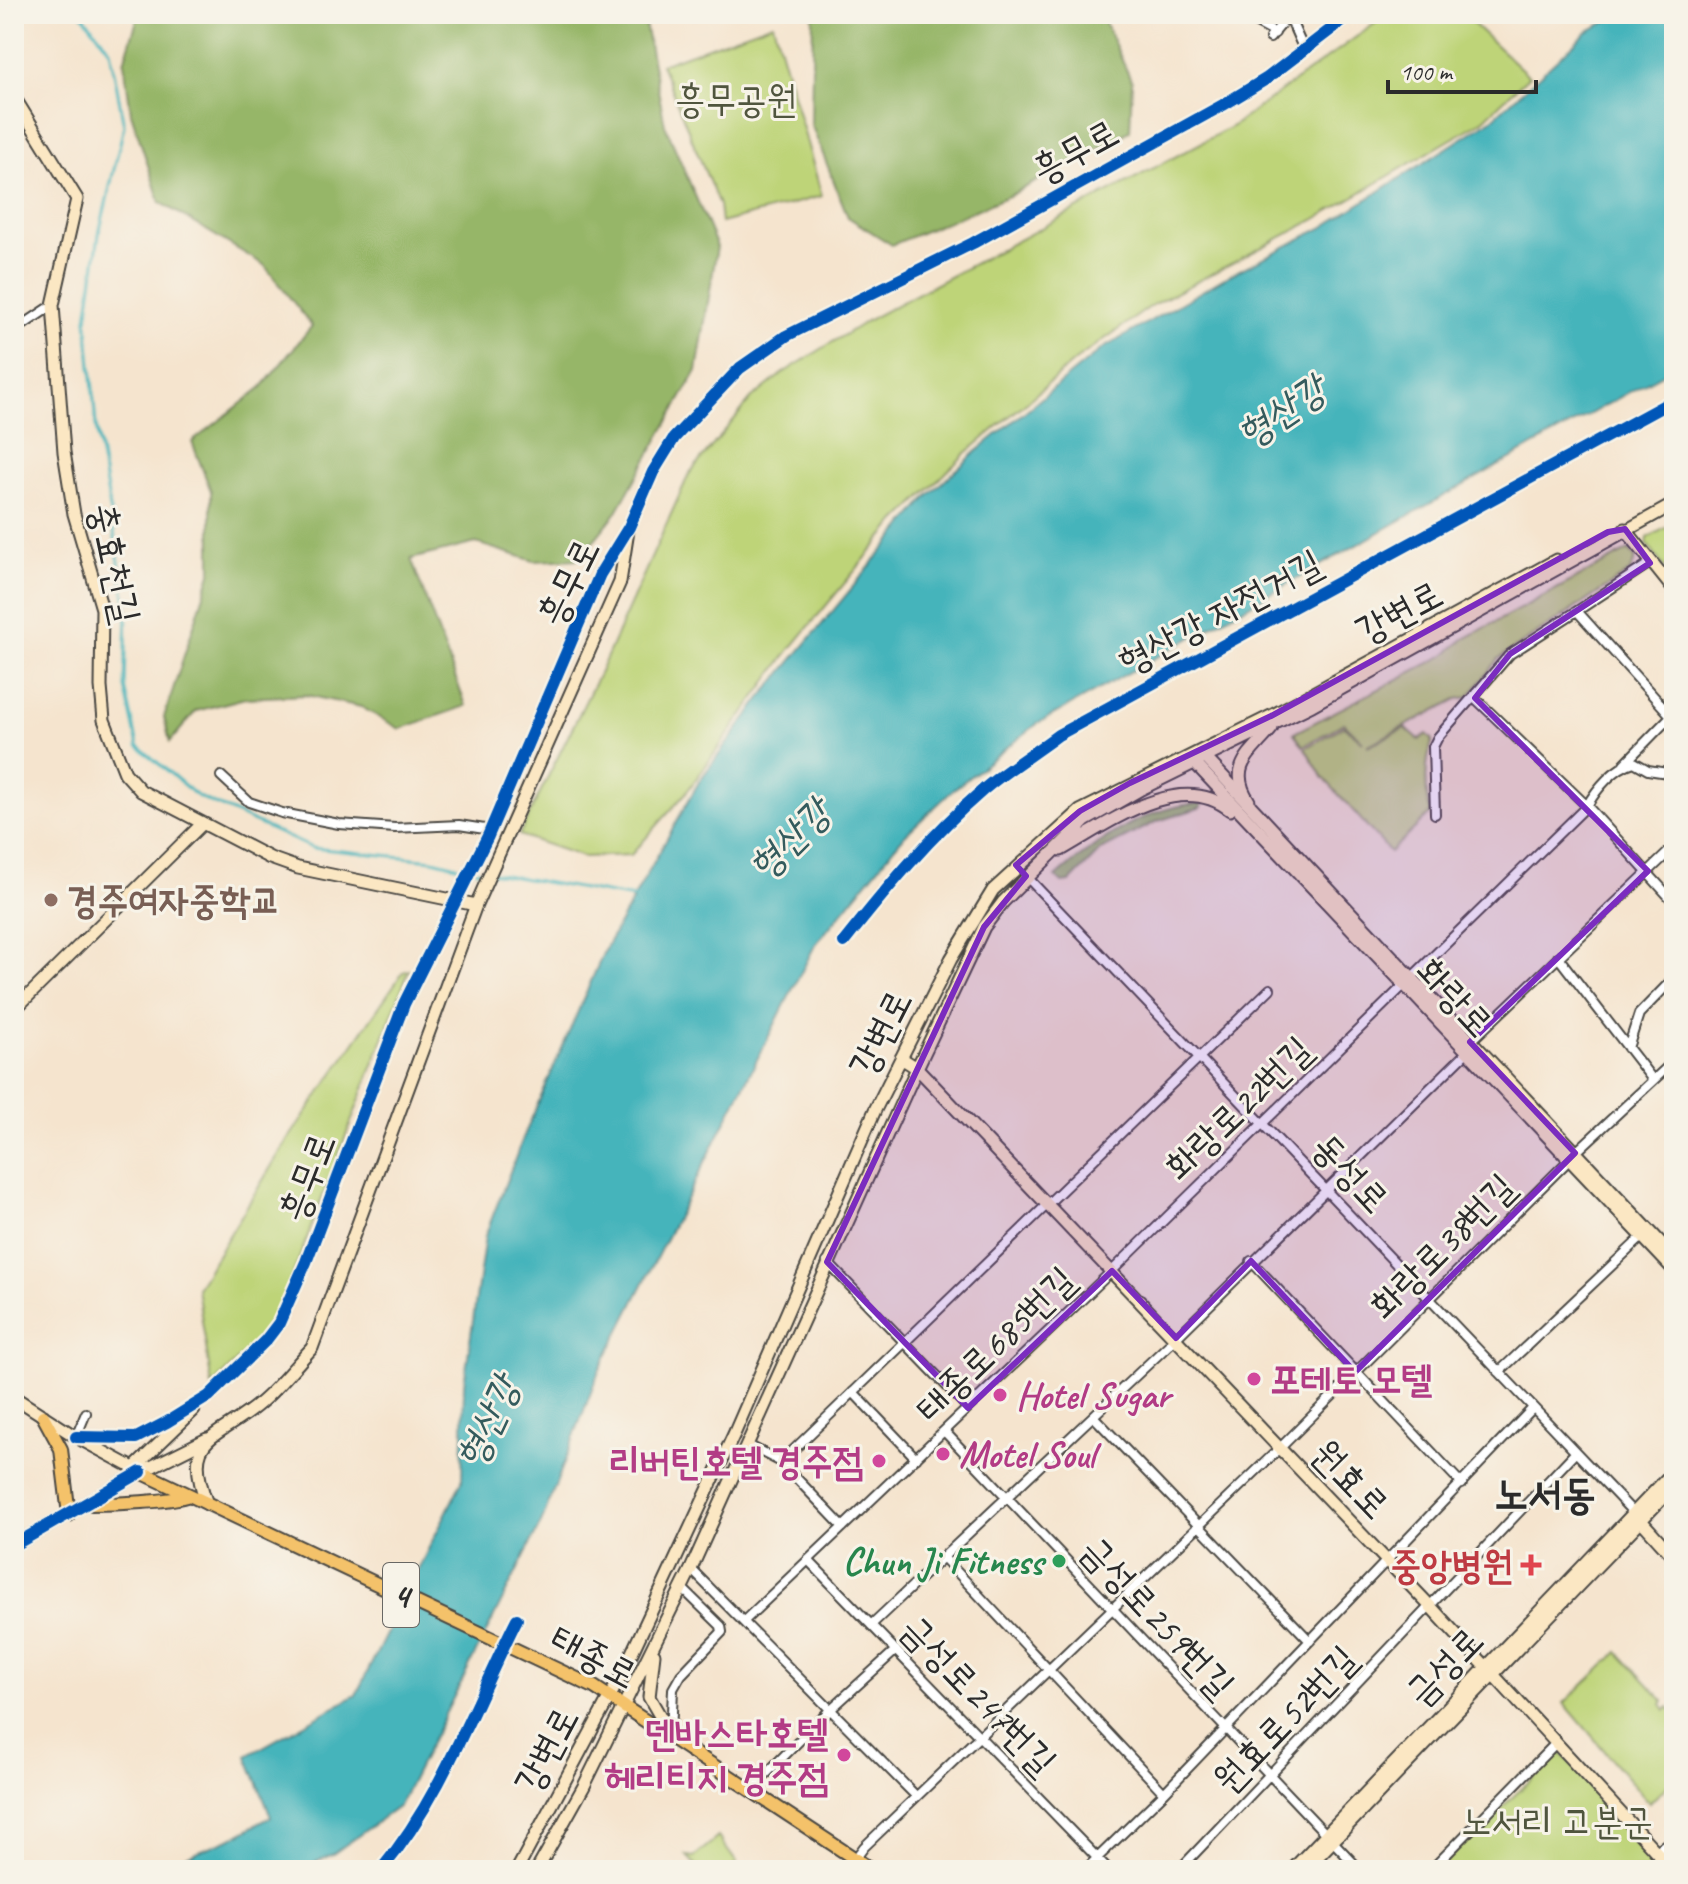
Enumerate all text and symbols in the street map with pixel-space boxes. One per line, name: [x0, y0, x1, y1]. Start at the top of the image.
scale bar: [1388, 44, 1536, 94]
text: 100 m: [1400, 57, 1454, 87]
park label: 흥무공원: [675, 76, 797, 123]
street label: 흥무로: [1024, 109, 1127, 194]
water label: 형산강: [1228, 361, 1340, 460]
street label: 충효천길: [79, 498, 150, 628]
street label: 흥무로: [527, 531, 610, 634]
street label: 형산강 자전거길: [1111, 539, 1330, 686]
street label: 강변로: [1348, 570, 1451, 655]
water label: 형산강: [738, 784, 845, 892]
place label: 경주여자중학교: [67, 877, 281, 924]
marker: 경주여자중학교: [42, 891, 60, 909]
street label: 화랑로: [1406, 948, 1503, 1047]
street label: 강변로: [839, 982, 922, 1085]
street label: 화랑로22번길: [1155, 1026, 1322, 1190]
street label: 동성로: [1302, 1124, 1399, 1223]
street label: 흥무로: [269, 1126, 346, 1228]
street label: 화랑로38번길: [1360, 1164, 1525, 1329]
street label: 태종로685번길: [906, 1257, 1085, 1432]
place label: 포테토 모텔: [1270, 1356, 1433, 1403]
water label: 형산강: [445, 1364, 533, 1477]
marker: 포테토 모텔: [1245, 1370, 1263, 1388]
place label: Hotel Sugar: [1016, 1372, 1174, 1419]
marker: Hotel Sugar: [991, 1386, 1009, 1404]
street label: 원효로: [1302, 1430, 1399, 1529]
place label: Motel Soul: [959, 1431, 1102, 1478]
place label: 리버틴호텔 경주점: [609, 1438, 863, 1485]
marker: Motel Soul: [934, 1445, 952, 1463]
marker: 리버틴호텔 경주점: [870, 1452, 888, 1470]
district label: 노서동: [1494, 1468, 1596, 1521]
street label: 금성로259번길: [1071, 1527, 1244, 1708]
place label: Chun Ji Fitness: [843, 1538, 1047, 1585]
place label: 중앙병원: [1391, 1542, 1513, 1589]
marker: Chun Ji Fitness: [1050, 1552, 1068, 1570]
marker: 중앙병원: [1520, 1554, 1542, 1576]
road number: 4: [383, 1563, 419, 1627]
street label: 금성로247번길: [891, 1606, 1066, 1785]
street label: 태종로: [542, 1614, 645, 1699]
street label: 금성로: [1396, 1617, 1493, 1716]
street label: 원효로52번길: [1203, 1636, 1367, 1803]
street label: 강변로: [504, 1699, 589, 1802]
place label: 덴바스타호텔 헤리티지 경주점: [605, 1710, 828, 1801]
marker: 덴바스타호텔 헤리티지 경주점: [835, 1746, 853, 1764]
park label: 노서리 고분군: [1461, 1798, 1653, 1845]

